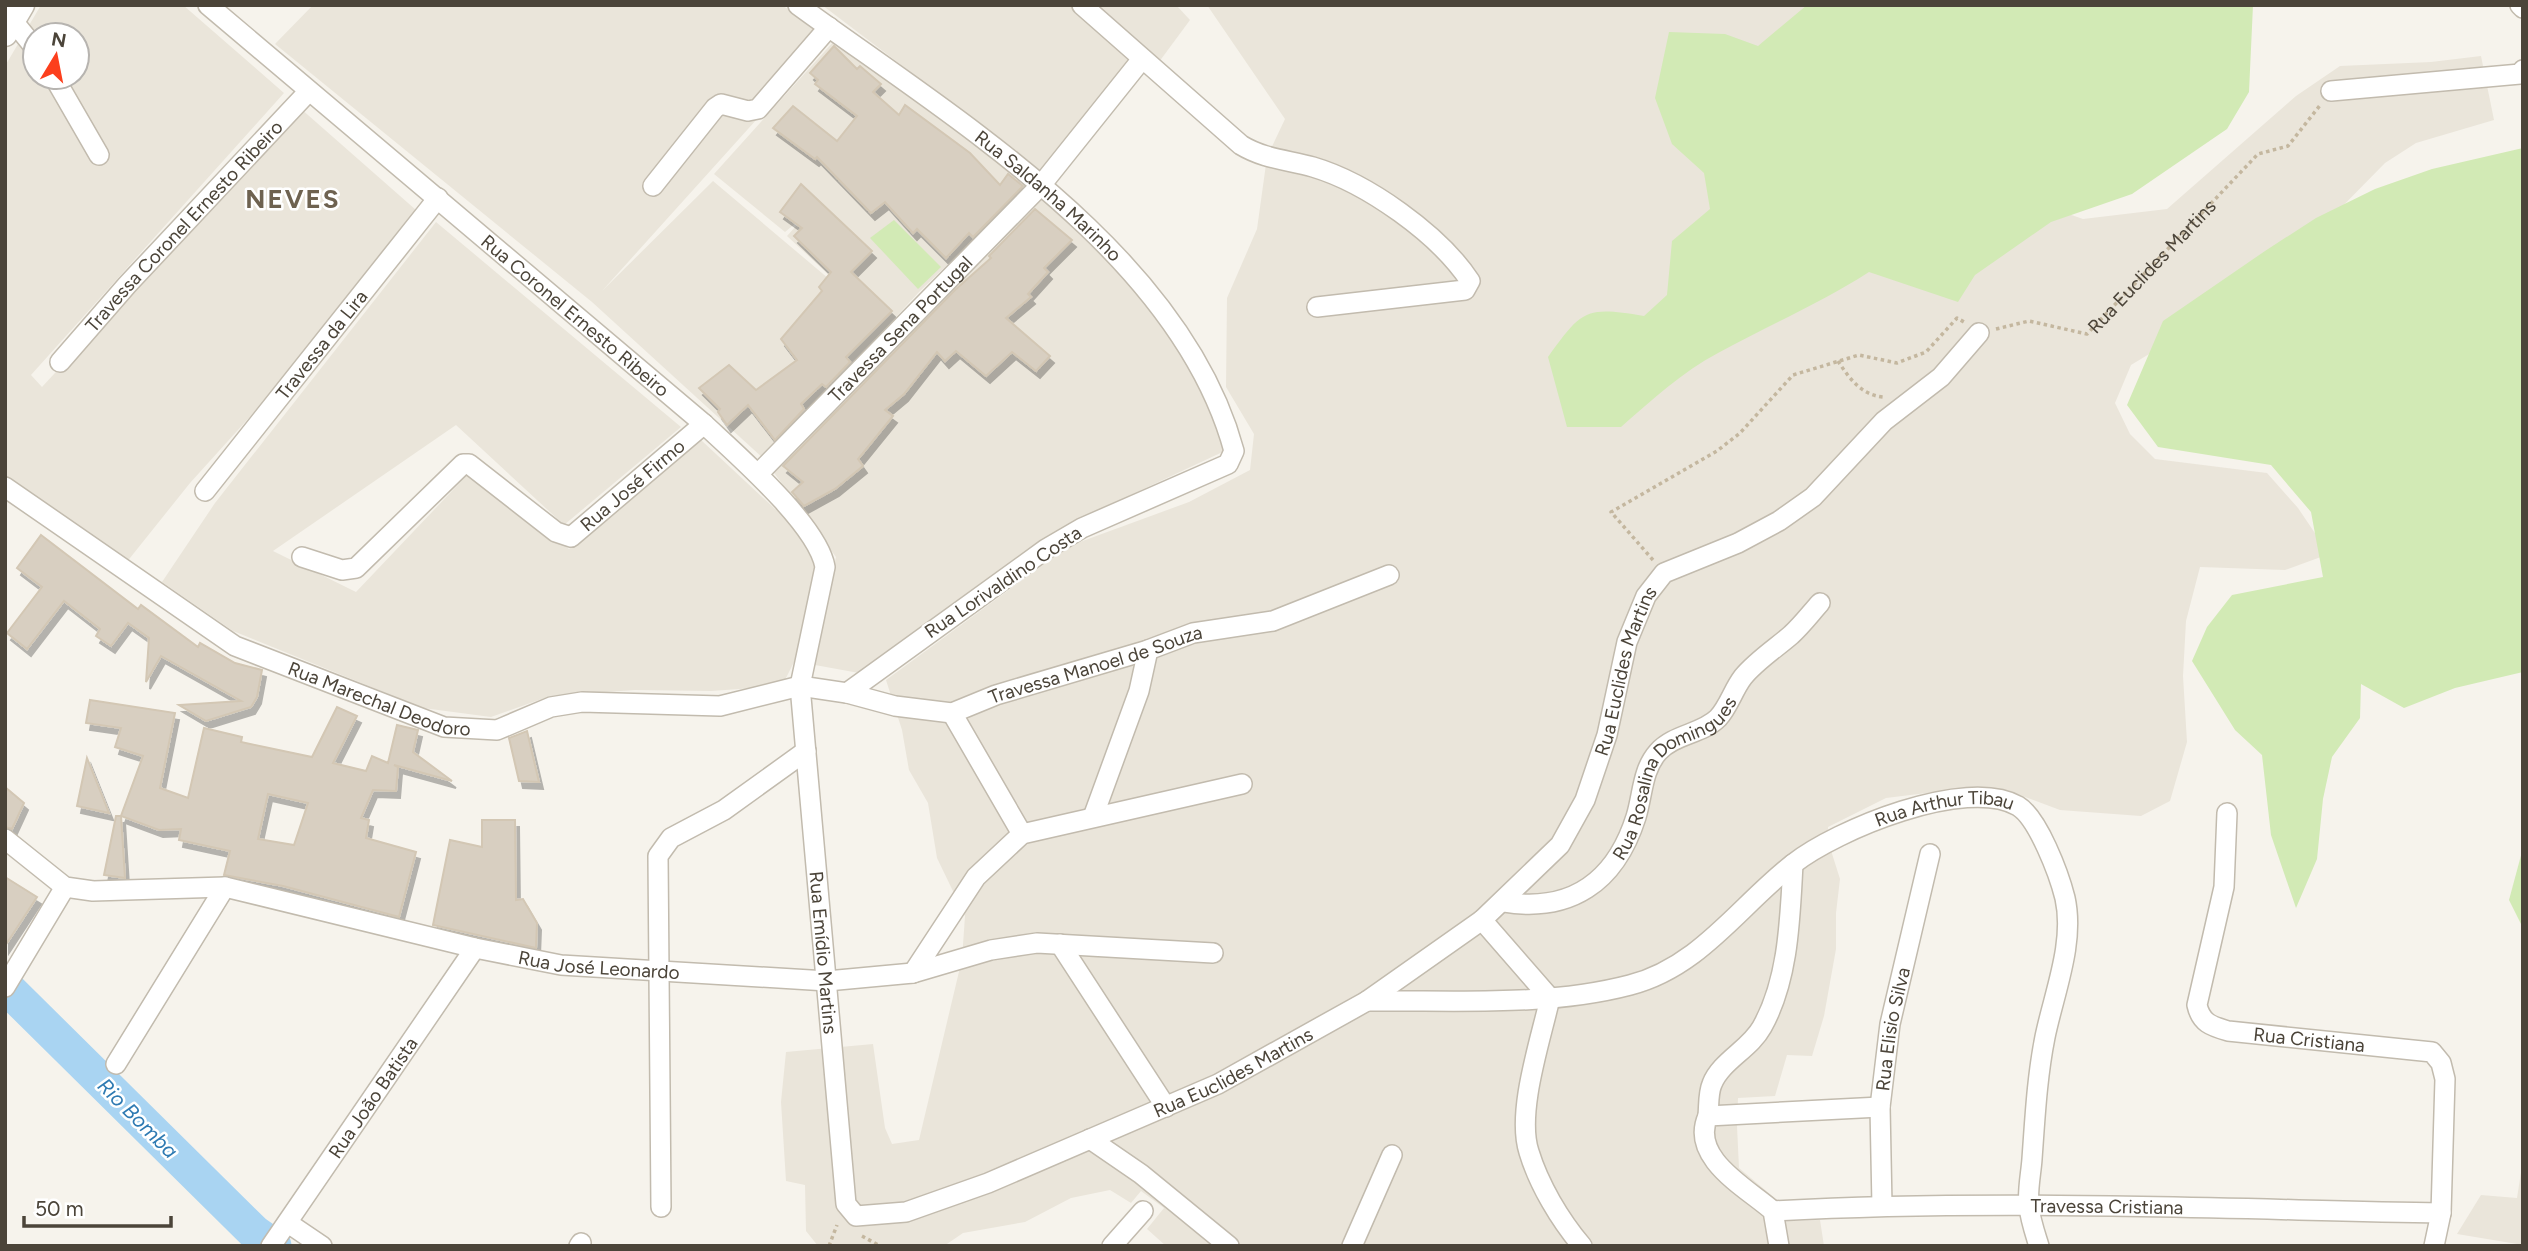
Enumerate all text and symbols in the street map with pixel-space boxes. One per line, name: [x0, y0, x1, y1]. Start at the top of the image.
north arrow: [21, 21, 91, 91]
text: N: [50, 27, 68, 52]
street label: Travessa Coronel Ernesto Ribeiro: [80, 115, 287, 336]
street label: Rua Saldanha Marinho: [970, 125, 1127, 266]
district label: NEVES: [245, 183, 341, 215]
street label: Rua Euclides Martins: [2083, 194, 2221, 338]
street label: Rua Coronel Ernesto Ribeiro: [477, 229, 674, 401]
street label: Travessa Sena Portugal: [823, 251, 977, 407]
street label: Travessa da Lira: [271, 285, 372, 404]
street label: Rua José Firmo: [575, 434, 689, 536]
street label: Rua Lorivaldino Costa: [920, 521, 1086, 643]
street label: Rua Euclides Martins: [1589, 581, 1661, 759]
street label: Travessa Manoel de Souza: [985, 620, 1204, 708]
street label: Rua Marechal Deodoro: [285, 656, 471, 740]
street label: Rua Rosalina Domingues: [1607, 692, 1741, 864]
street label: Rua Arthur Tibau: [1871, 786, 2018, 831]
street label: Rua Emídio Martins: [805, 870, 842, 1035]
street label: Rua José Leonardo: [516, 945, 680, 984]
street label: Rua Elisio Silva: [1871, 965, 1915, 1092]
street label: Rua Euclides Martins: [1150, 1022, 1317, 1122]
street label: Rua Cristiana: [2252, 1022, 2366, 1057]
street label: Rua João Batista: [323, 1032, 422, 1162]
water label: Rio Bomba: [93, 1073, 183, 1163]
scale bar: [24, 1184, 172, 1228]
street label: Travessa Cristiana: [2030, 1194, 2184, 1219]
text: 50 m: [35, 1196, 84, 1221]

